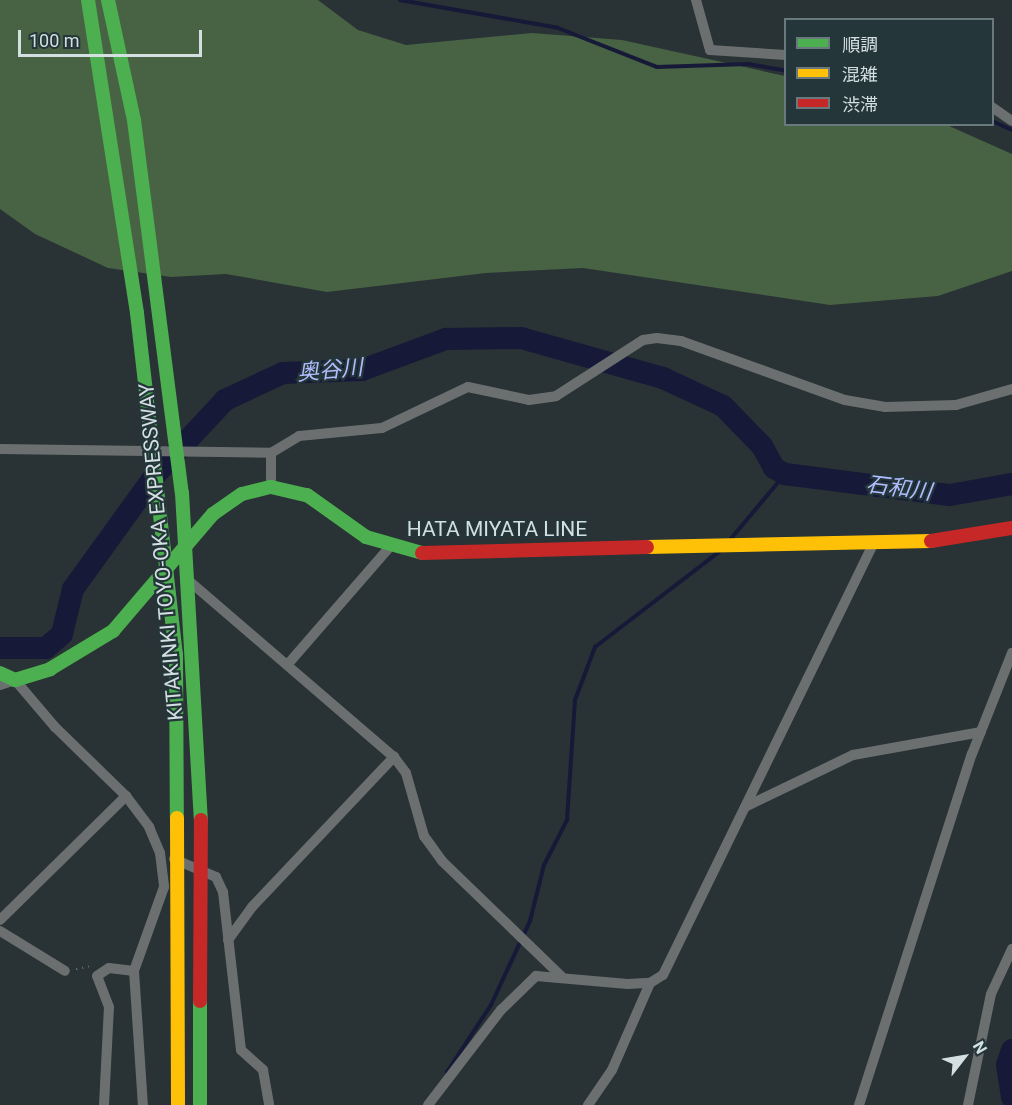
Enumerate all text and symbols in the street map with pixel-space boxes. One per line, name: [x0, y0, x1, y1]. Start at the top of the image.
scale bar: [21, 18, 206, 56]
legend: [784, 18, 994, 126]
text: 100 m: [29, 30, 80, 51]
text: 順調: [842, 34, 878, 55]
text: 混雑: [842, 64, 878, 85]
text: 渋滞: [842, 94, 878, 115]
water label: 奥谷川: [296, 354, 364, 386]
street label: KITAKINKI TOYO-OKA EXPRESSWAY: [134, 382, 188, 722]
water label: 石和川: [865, 471, 933, 505]
street label: HATA MIYATA LINE: [407, 516, 587, 542]
north arrow: [934, 1027, 994, 1087]
text: N: [969, 1038, 991, 1057]

